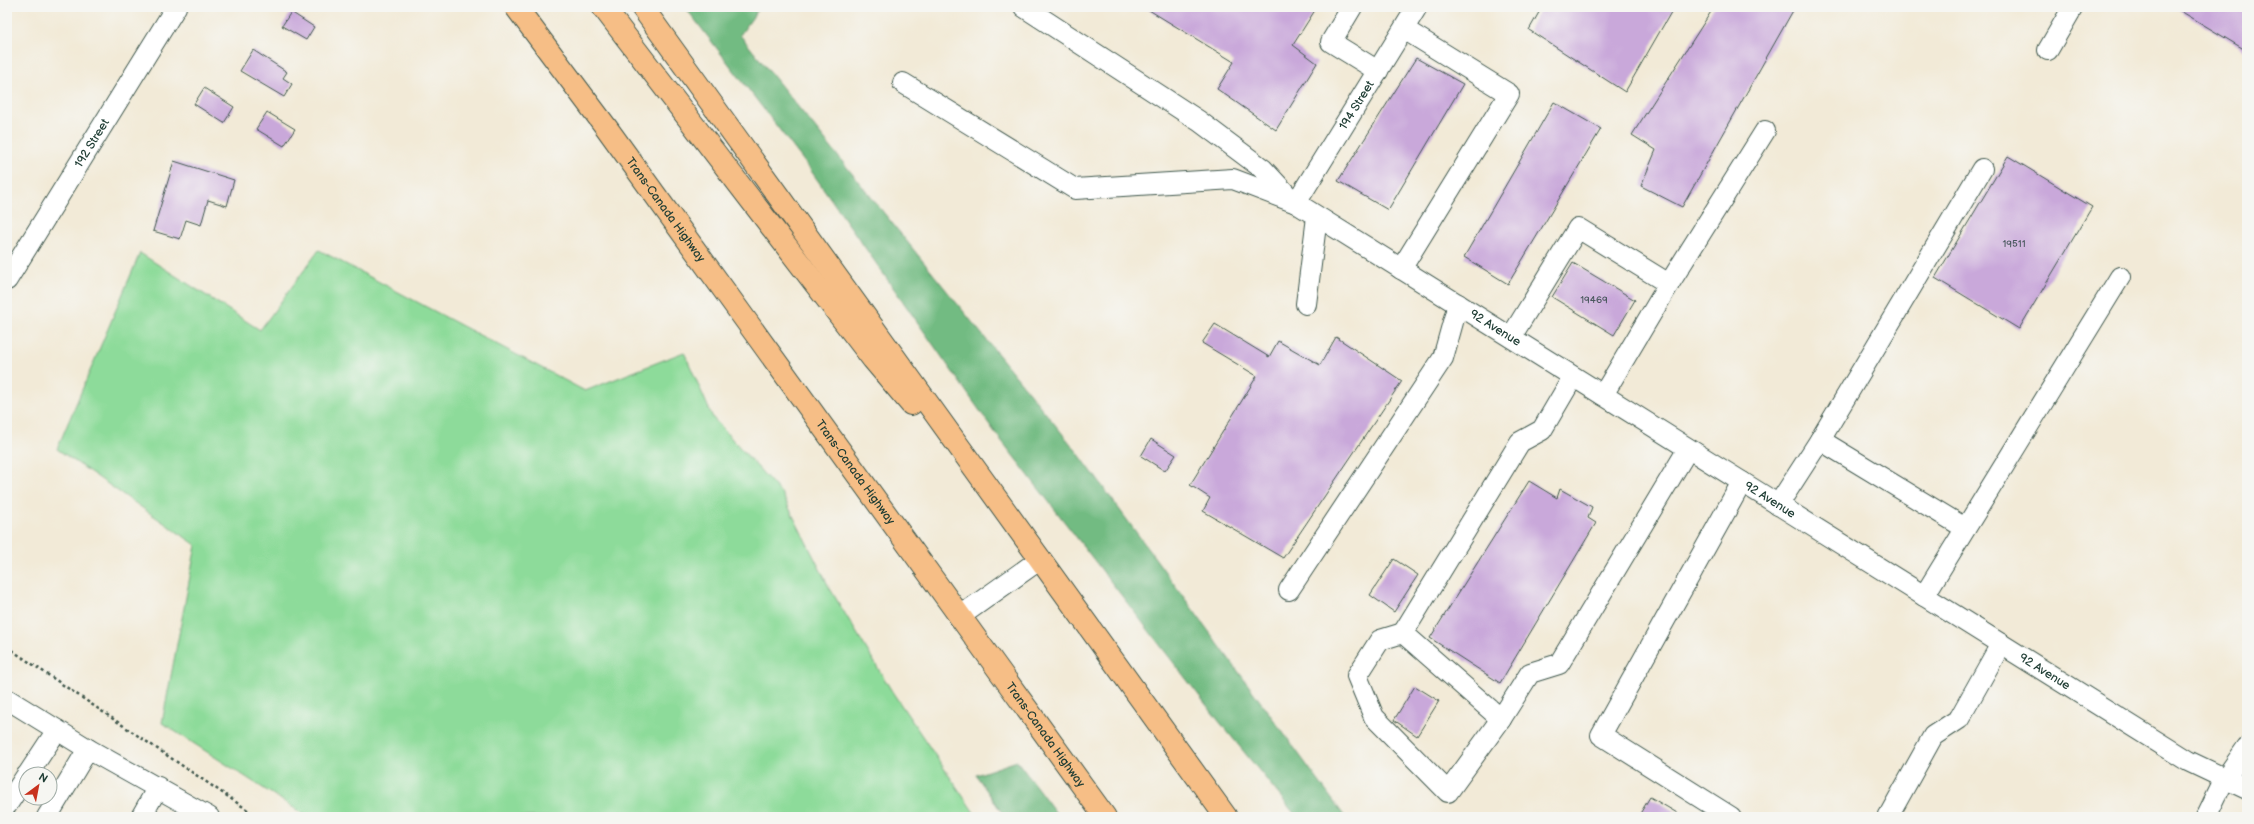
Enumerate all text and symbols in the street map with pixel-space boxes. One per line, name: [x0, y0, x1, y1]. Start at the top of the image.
street label: 194 Street: [1336, 78, 1378, 133]
street label: 192 Street: [71, 116, 113, 171]
street label: Trans-Canada Highway: [622, 155, 709, 266]
house number: 19511: [2002, 238, 2026, 250]
house number: 19469: [1580, 294, 1608, 306]
street label: 92 Avenue: [1467, 307, 1524, 350]
street label: Trans-Canada Highway: [812, 417, 898, 528]
street label: 92 Avenue: [1741, 478, 1798, 522]
street label: 92 Avenue: [2016, 650, 2073, 693]
street label: Trans-Canada Highway: [1002, 680, 1088, 791]
north arrow: [18, 766, 58, 806]
text: N: [36, 770, 50, 786]

